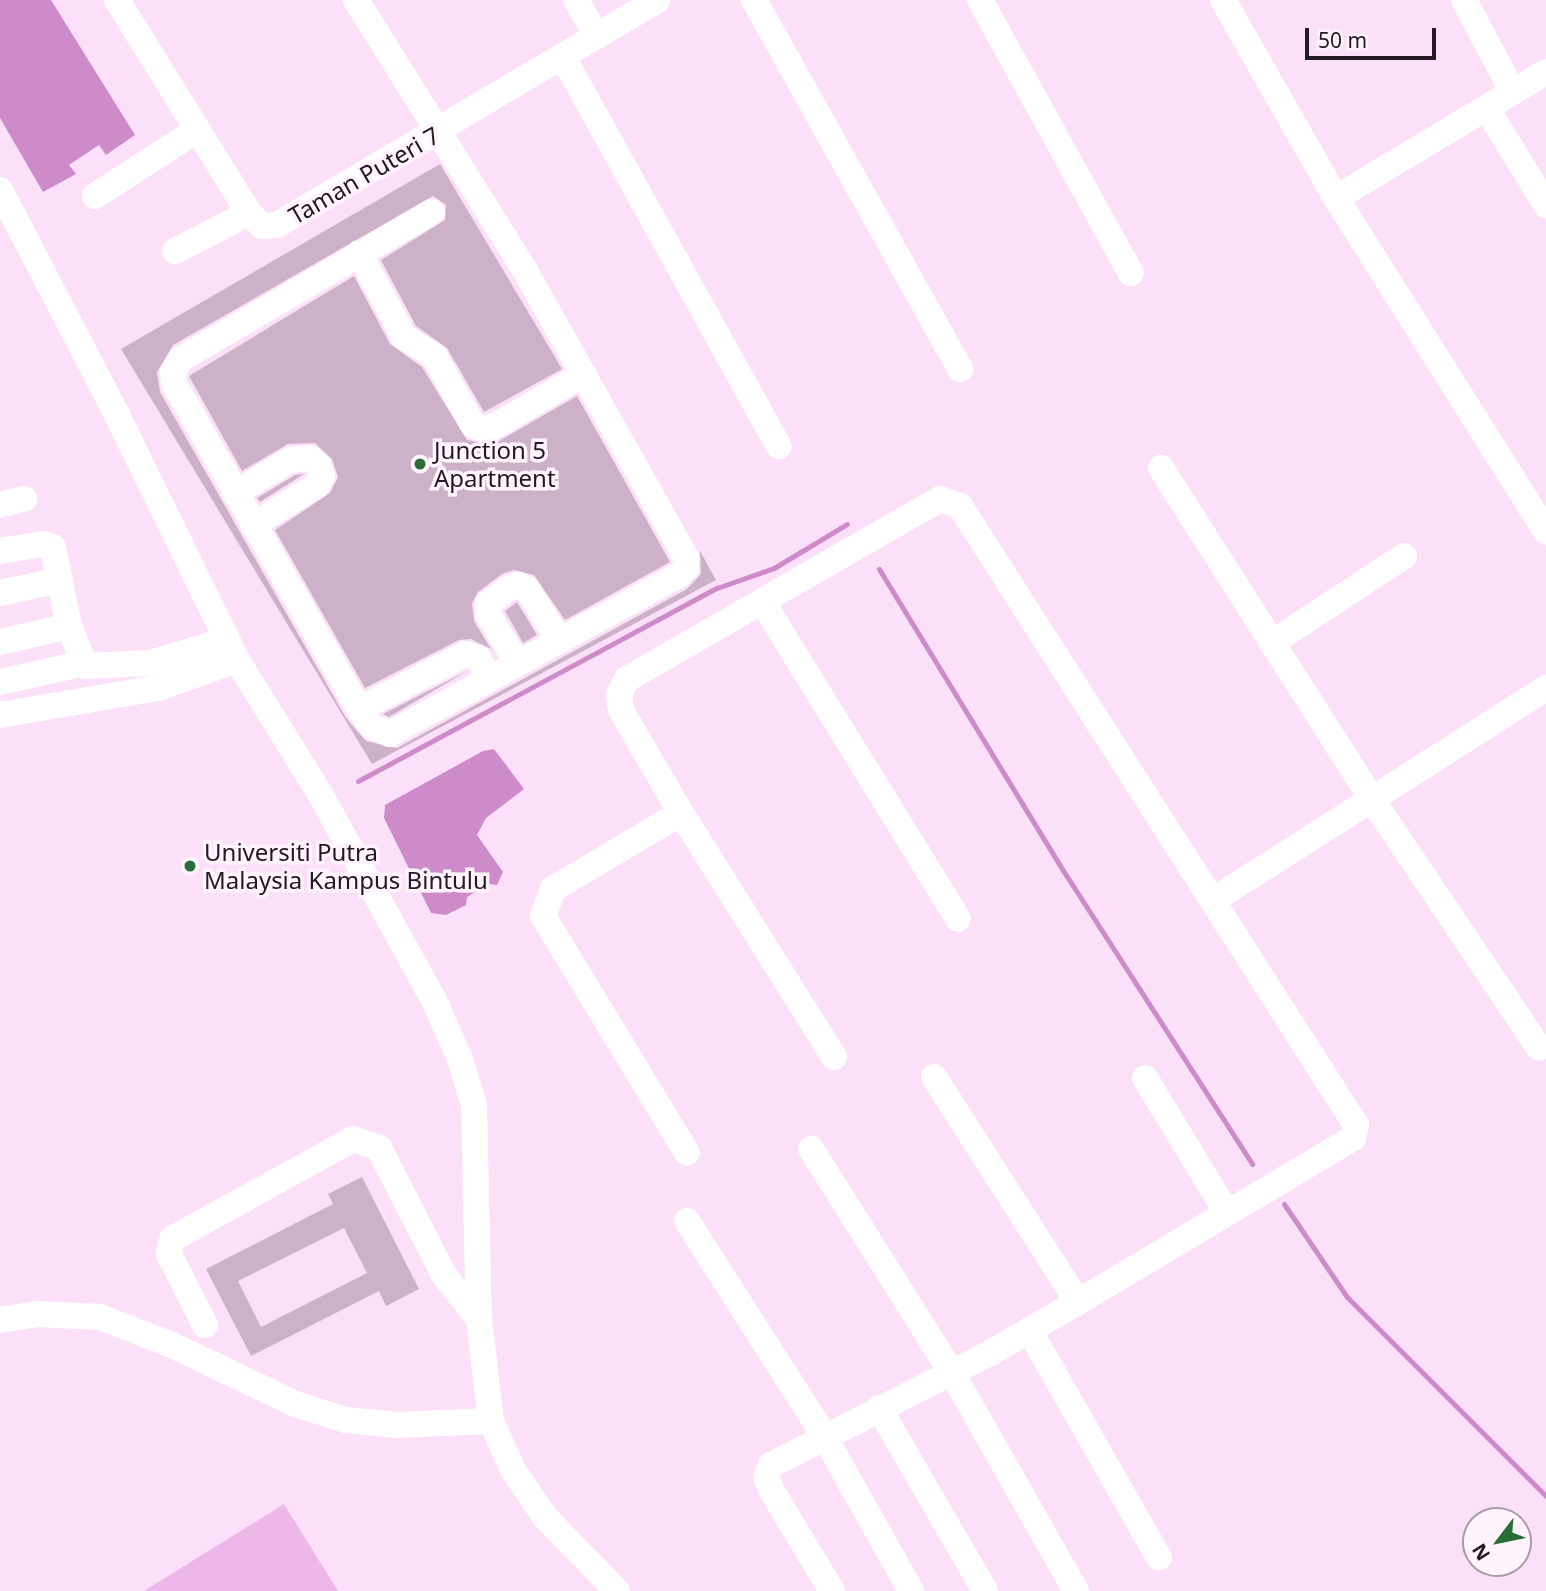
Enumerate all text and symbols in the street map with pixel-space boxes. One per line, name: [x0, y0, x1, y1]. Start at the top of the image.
scale bar: [1308, 14, 1439, 58]
text: 50 m: [1318, 26, 1367, 54]
street label: Taman Puteri 7: [283, 120, 445, 230]
place label: Junction 5 Apartment: [434, 436, 556, 492]
marker: Junction 5 Apartment: [412, 456, 428, 472]
place label: Universiti Putra Malaysia Kampus Bintulu: [204, 838, 488, 894]
marker: Universiti Putra Malaysia Kampus Bintulu: [182, 858, 198, 874]
north arrow: [1462, 1507, 1532, 1577]
text: N: [1466, 1539, 1496, 1566]

